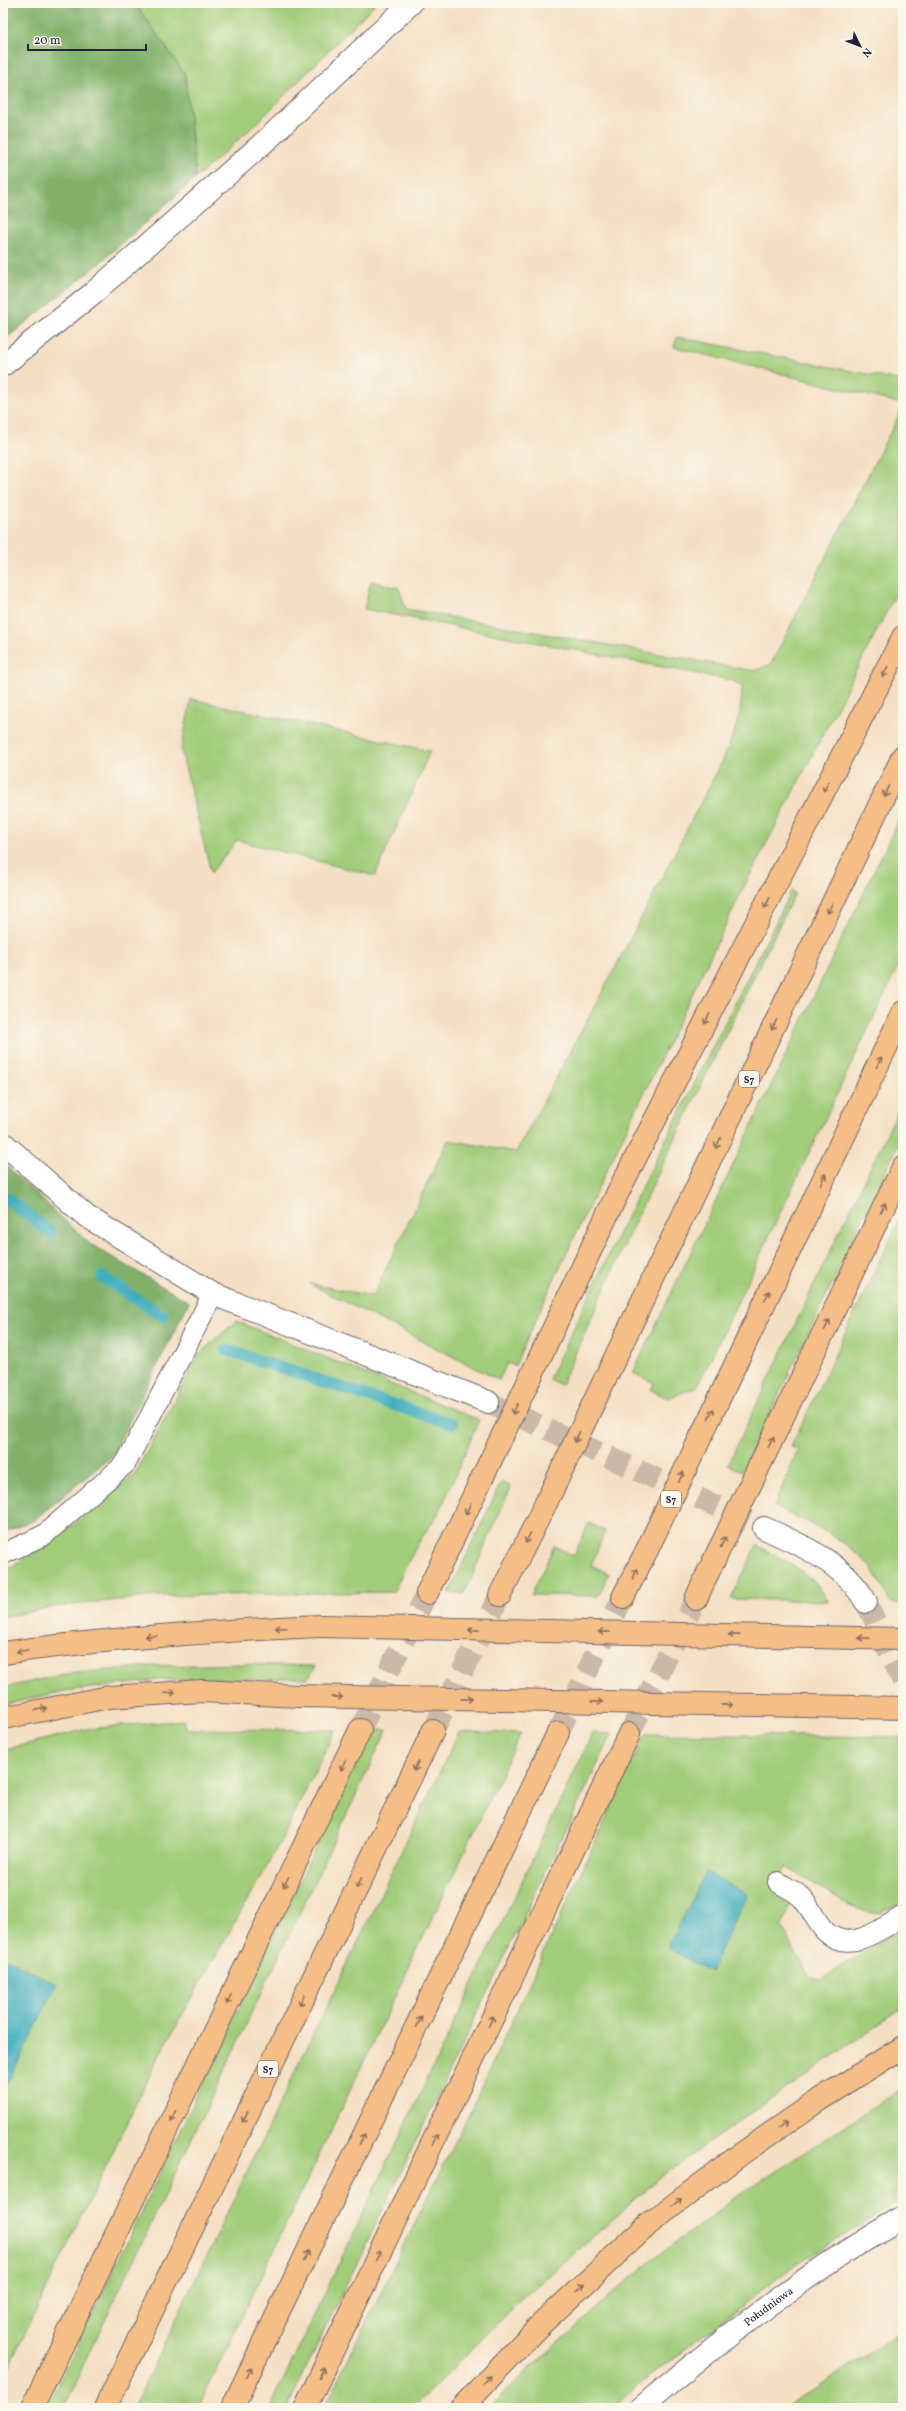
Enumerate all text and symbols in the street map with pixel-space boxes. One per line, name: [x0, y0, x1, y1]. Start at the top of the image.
scale bar: [28, 26, 146, 52]
north arrow: [840, 26, 880, 66]
text: 20 m: [34, 33, 61, 49]
text: N: [858, 44, 874, 60]
one-way arrow: [881, 665, 888, 677]
one-way arrow: [822, 781, 829, 793]
one-way arrow: [882, 785, 889, 797]
one-way arrow: [762, 897, 770, 909]
one-way arrow: [826, 902, 833, 914]
one-way arrow: [703, 1013, 710, 1025]
one-way arrow: [770, 1019, 777, 1031]
one-way arrow: [876, 1056, 883, 1068]
road number: S7: [739, 1071, 759, 1087]
one-way arrow: [714, 1136, 721, 1148]
one-way arrow: [820, 1173, 827, 1185]
one-way arrow: [880, 1202, 887, 1214]
one-way arrow: [764, 1291, 771, 1303]
one-way arrow: [824, 1319, 831, 1331]
one-way arrow: [511, 1403, 518, 1415]
one-way arrow: [708, 1408, 715, 1420]
one-way arrow: [573, 1431, 580, 1443]
one-way arrow: [768, 1437, 775, 1449]
one-way arrow: [678, 1471, 685, 1483]
road number: S7: [661, 1491, 681, 1507]
one-way arrow: [464, 1503, 471, 1515]
one-way arrow: [524, 1532, 531, 1544]
one-way arrow: [720, 1537, 727, 1549]
one-way arrow: [631, 1568, 639, 1580]
one-way arrow: [275, 1624, 288, 1632]
one-way arrow: [468, 1626, 481, 1634]
one-way arrow: [598, 1629, 611, 1636]
one-way arrow: [728, 1631, 741, 1639]
one-way arrow: [145, 1632, 158, 1639]
one-way arrow: [858, 1634, 871, 1642]
one-way arrow: [16, 1647, 29, 1655]
one-way arrow: [163, 1689, 176, 1696]
one-way arrow: [330, 1693, 343, 1700]
one-way arrow: [460, 1695, 473, 1703]
one-way arrow: [590, 1698, 603, 1706]
one-way arrow: [720, 1701, 733, 1708]
one-way arrow: [34, 1705, 47, 1713]
one-way arrow: [339, 1759, 346, 1771]
one-way arrow: [412, 1760, 419, 1772]
one-way arrow: [282, 1876, 289, 1888]
one-way arrow: [355, 1877, 362, 1889]
one-way arrow: [225, 1993, 232, 2005]
one-way arrow: [298, 1994, 305, 2006]
one-way arrow: [416, 2016, 423, 2028]
one-way arrow: [488, 2016, 495, 2028]
road number: S7: [258, 2061, 278, 2077]
one-way arrow: [169, 2110, 176, 2122]
one-way arrow: [241, 2111, 248, 2123]
one-way arrow: [776, 2122, 787, 2130]
one-way arrow: [359, 2133, 366, 2145]
one-way arrow: [431, 2133, 439, 2145]
one-way arrow: [672, 2198, 683, 2207]
one-way arrow: [303, 2250, 310, 2262]
one-way arrow: [375, 2250, 382, 2262]
one-way arrow: [575, 2284, 585, 2293]
street label: Południowa: [742, 2284, 797, 2330]
one-way arrow: [246, 2367, 253, 2379]
one-way arrow: [319, 2367, 326, 2379]
one-way arrow: [483, 2375, 492, 2385]

